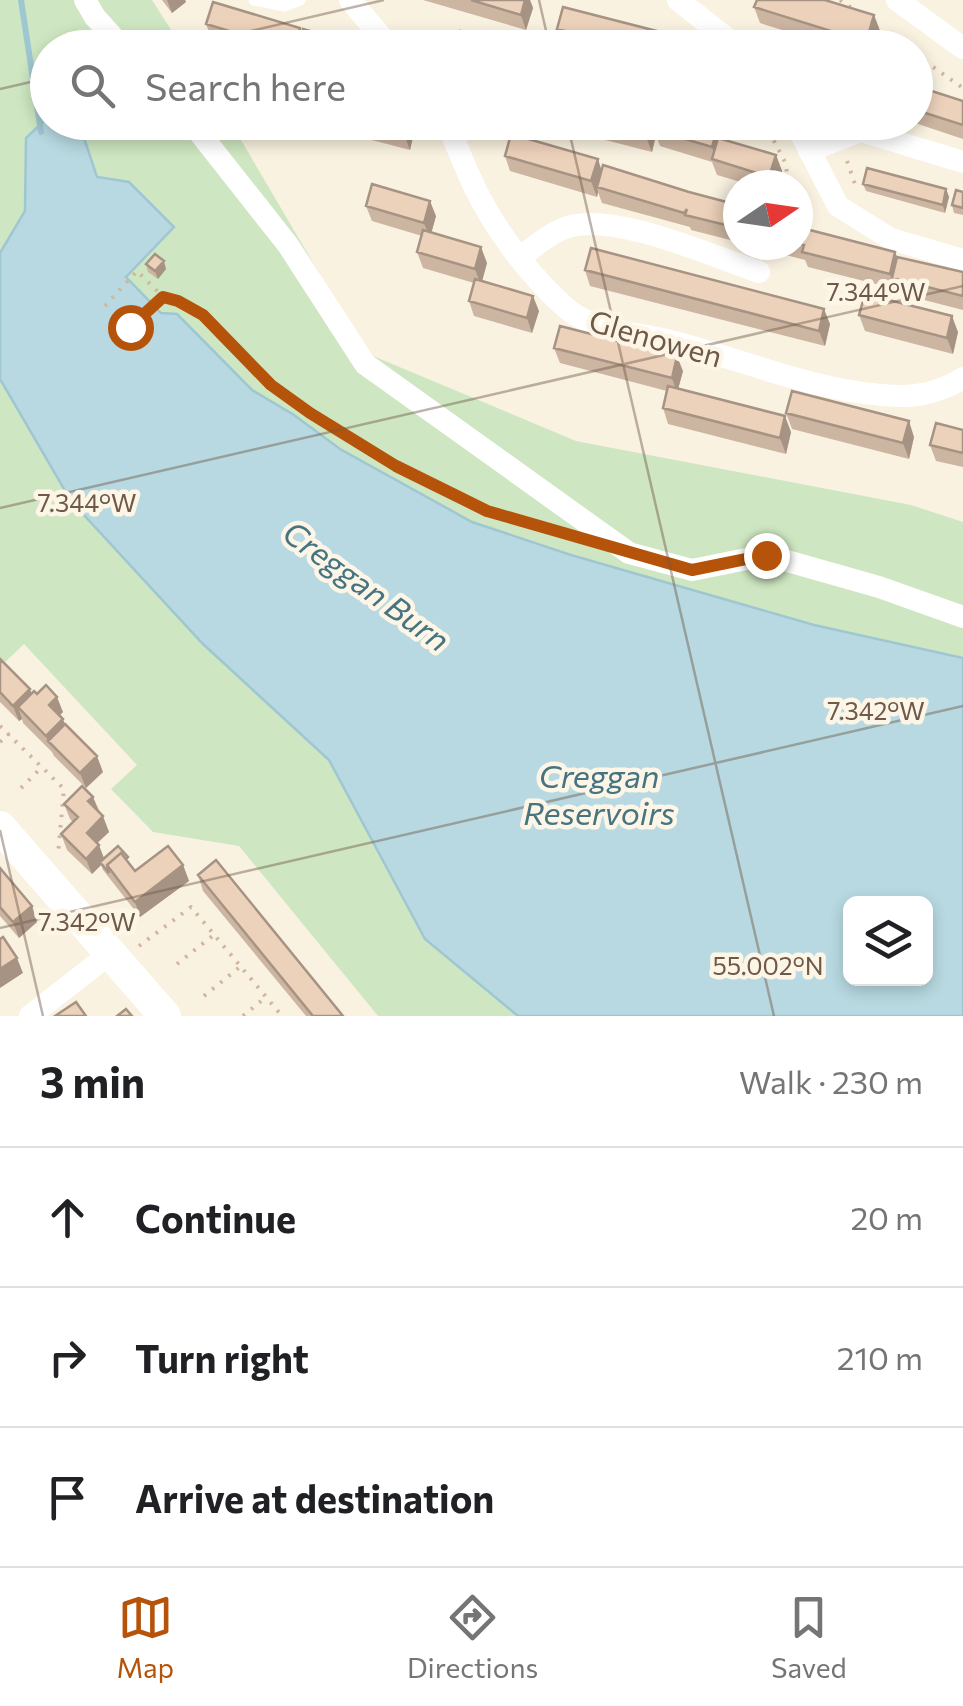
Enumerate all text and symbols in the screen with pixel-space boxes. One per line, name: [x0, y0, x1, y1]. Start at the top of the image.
search box: [30, 30, 933, 140]
icon: search: [65, 58, 120, 113]
text: Search here: [145, 62, 346, 109]
north arrow: [723, 170, 813, 260]
text: 7.344°W: [827, 276, 925, 306]
street label: Glenowen: [585, 300, 727, 374]
route start: [108, 305, 154, 351]
text: 7.344°W: [38, 487, 136, 517]
water label: Creggan Burn: [276, 511, 458, 659]
route end: [744, 533, 790, 579]
text: 7.342°W: [827, 695, 925, 725]
water label: Creggan Reservoirs: [523, 755, 675, 832]
map controls: [843, 896, 933, 986]
button: layers: [843, 896, 933, 986]
text: 7.342°W: [38, 906, 136, 936]
text: 55.002°N: [713, 950, 824, 980]
text: 3 min: [40, 1055, 145, 1107]
text: Walk · 230 m: [739, 1061, 923, 1101]
icon: ahead: [40, 1190, 95, 1245]
text: Continue: [135, 1194, 296, 1241]
text: 20 m: [850, 1197, 923, 1237]
icon: right: [40, 1330, 95, 1385]
text: Turn right: [135, 1334, 309, 1381]
text: 210 m: [837, 1337, 923, 1377]
icon: arrive: [40, 1470, 95, 1525]
text: Arrive at destination: [135, 1474, 494, 1521]
tab: Map: [116, 1590, 174, 1684]
tab: Directions: [407, 1590, 538, 1684]
tab: Saved: [771, 1590, 847, 1684]

